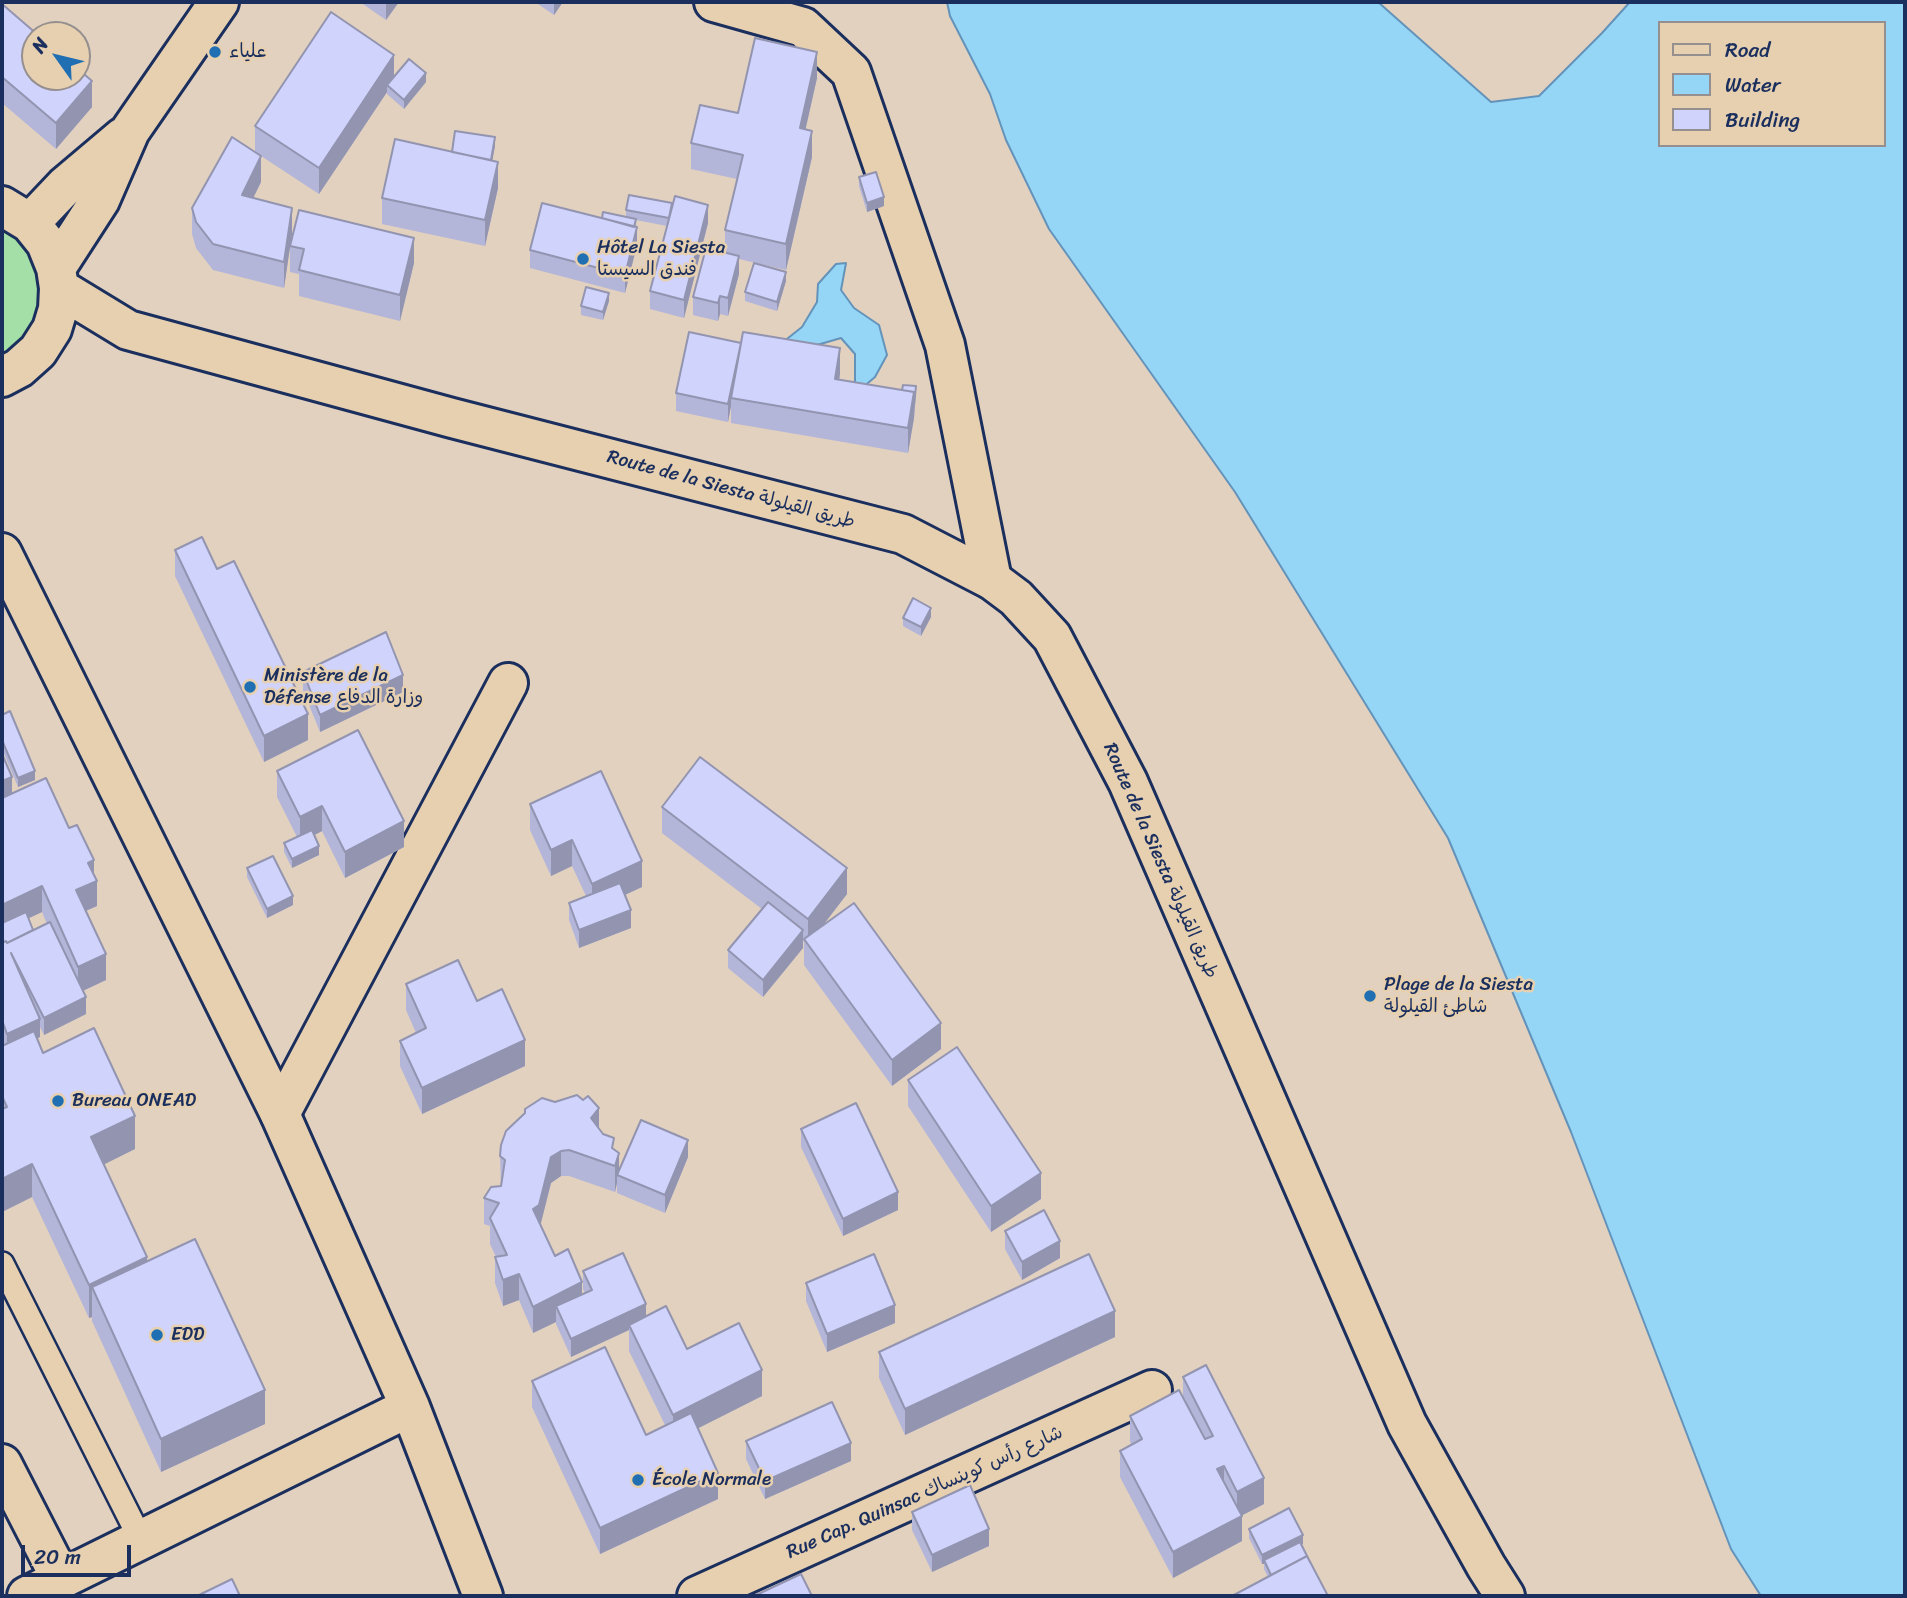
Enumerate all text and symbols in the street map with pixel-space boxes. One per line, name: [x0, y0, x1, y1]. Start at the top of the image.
north arrow: [21, 21, 91, 91]
legend: [1658, 21, 1886, 147]
text: N: [22, 30, 57, 60]
text: Road: [1725, 31, 1770, 69]
place label: علياء: [229, 41, 266, 63]
marker: علياء: [207, 44, 223, 60]
text: Water: [1725, 66, 1780, 104]
text: Building: [1725, 101, 1800, 139]
place label: Hôtel La Siesta فندق السيستا: [597, 237, 725, 281]
marker: Hôtel La Siesta فندق السيستا: [575, 251, 591, 267]
street label: Route de la Siesta طريق القيلولة: [605, 446, 857, 534]
place label: Ministère de la Défense وزارة الدفاع: [264, 665, 423, 709]
marker: Ministère de la Défense وزارة الدفاع: [242, 679, 258, 695]
street label: Route de la Siesta طريق القيلولة: [1098, 740, 1222, 982]
place label: Plage de la Siesta شاطئ القيلولة: [1384, 974, 1533, 1018]
marker: Plage de la Siesta شاطئ القيلولة: [1362, 988, 1378, 1004]
place label: Bureau ONEAD: [72, 1090, 196, 1112]
marker: Bureau ONEAD: [50, 1093, 66, 1109]
place label: EDD: [171, 1324, 204, 1346]
marker: EDD: [149, 1327, 165, 1343]
street label: Rue Cap. Quinsac شارع رأس كوينساك: [783, 1422, 1067, 1564]
place label: École Normale: [652, 1469, 771, 1491]
marker: École Normale: [630, 1472, 646, 1488]
scale bar: [24, 1532, 135, 1576]
text: 20 m: [34, 1538, 81, 1576]

